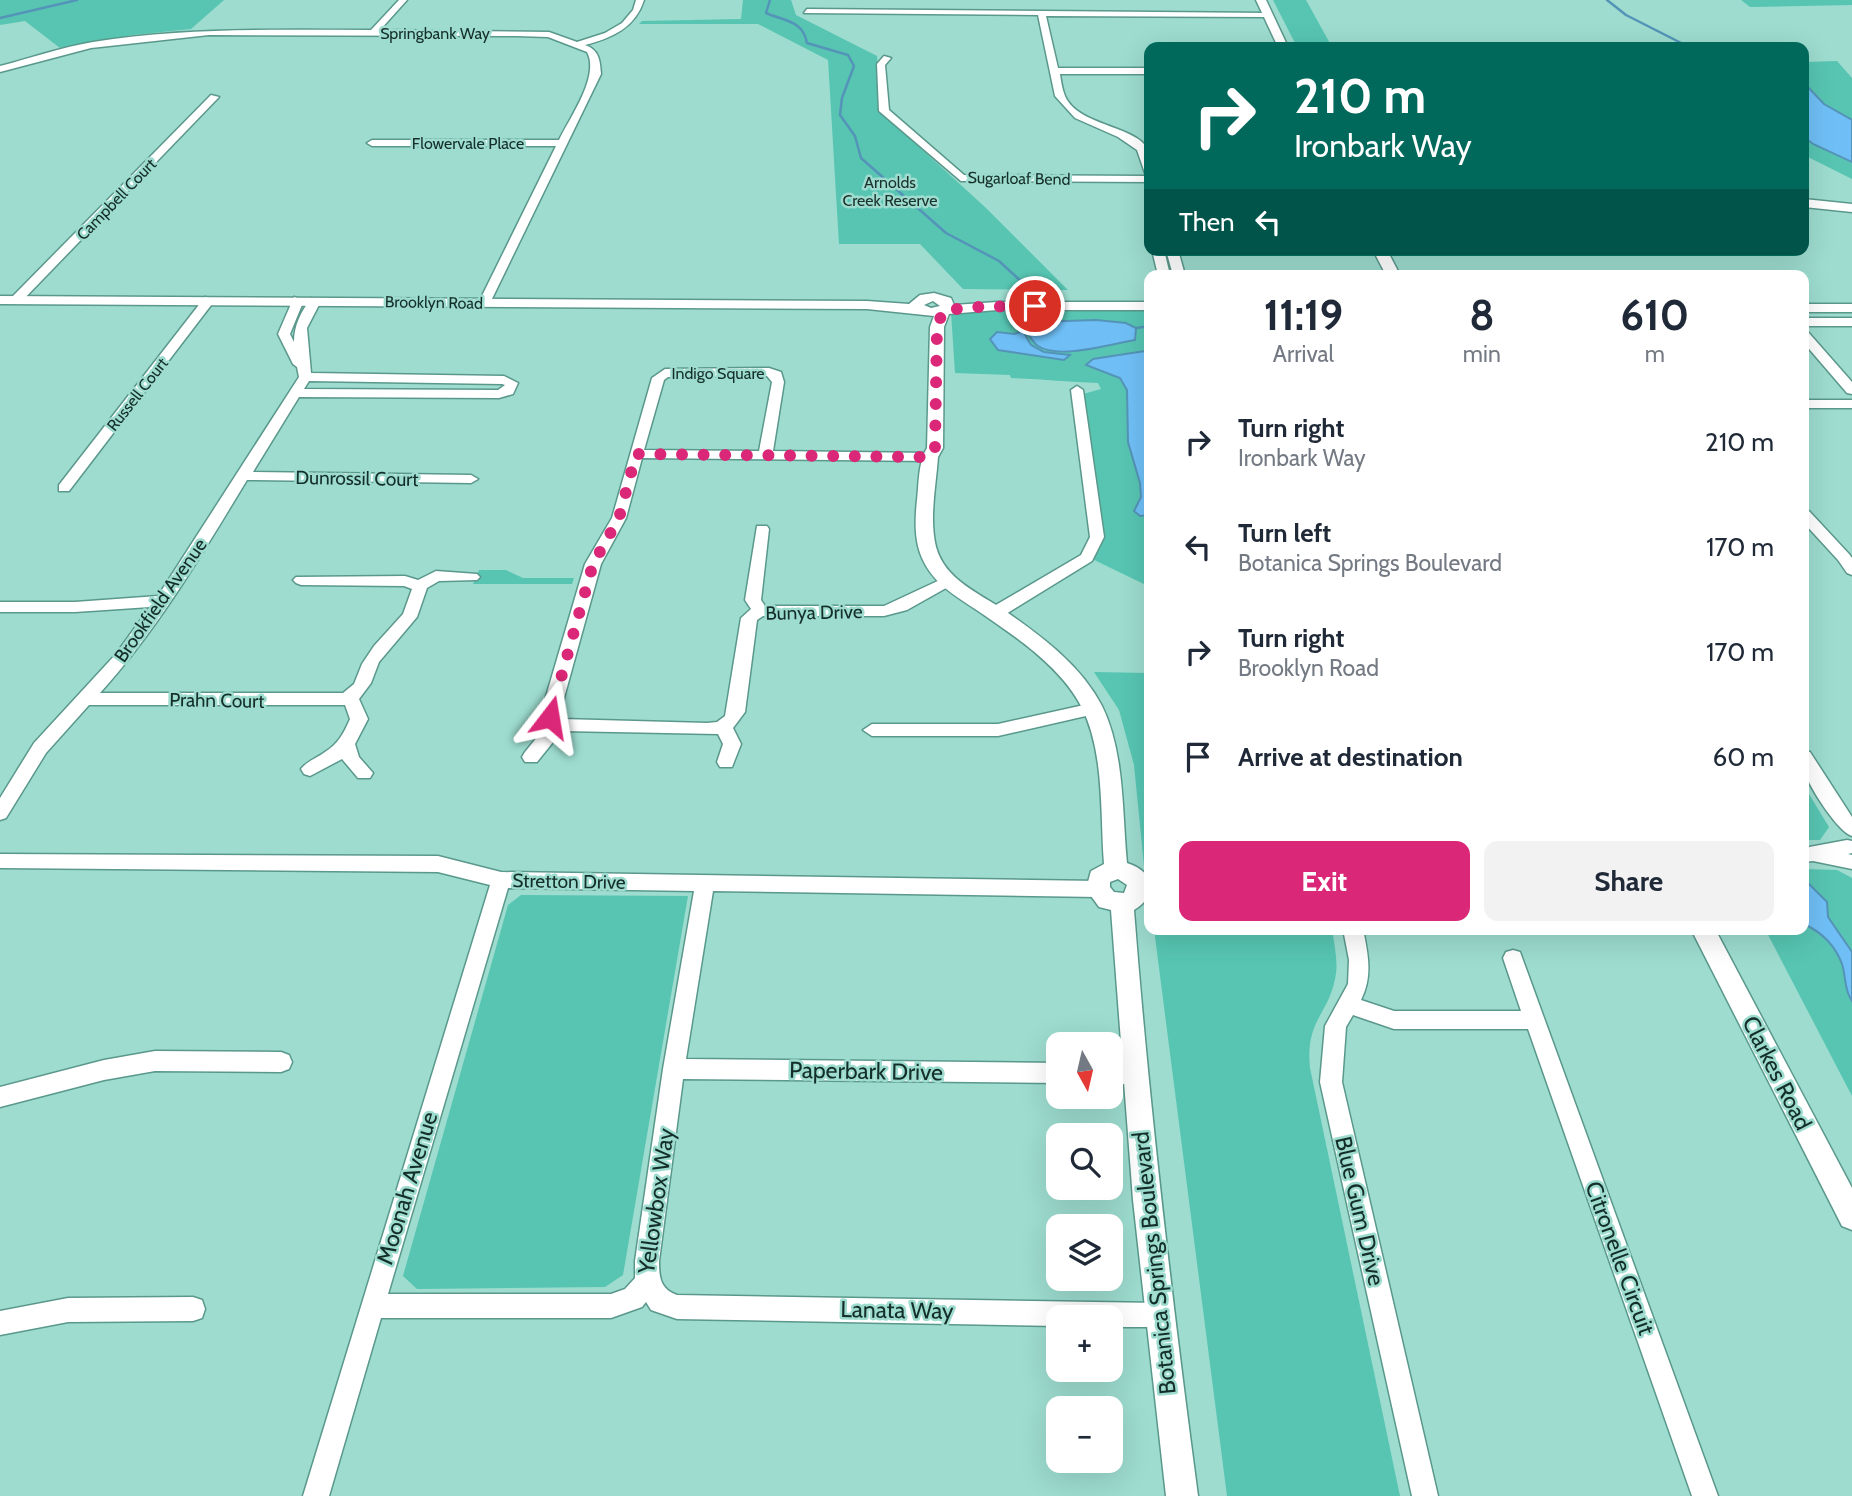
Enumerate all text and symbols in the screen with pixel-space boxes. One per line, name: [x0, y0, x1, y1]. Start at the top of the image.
street label: Springbank Way: [380, 24, 490, 43]
text: 210 m: [1294, 66, 1426, 125]
icon: right: [1179, 70, 1270, 161]
text: Ironbark Way: [1294, 126, 1472, 165]
street label: Flowervale Place: [412, 134, 524, 153]
street label: Campbell Court: [73, 154, 160, 244]
street label: Sugarloaf Bend: [967, 168, 1071, 189]
park label: Arnolds Creek Reserve: [842, 173, 938, 210]
icon: left: [1249, 203, 1287, 241]
text: Then: [1179, 206, 1235, 238]
pin: [1005, 276, 1065, 336]
icon: arrive: [1016, 287, 1054, 325]
text: 11:19: [1264, 289, 1343, 341]
text: 8: [1469, 289, 1495, 341]
text: 610: [1620, 289, 1689, 341]
street label: Brooklyn Road: [385, 292, 483, 313]
text: Arrival: [1273, 340, 1334, 368]
text: min: [1463, 340, 1501, 368]
text: m: [1645, 340, 1665, 368]
street label: Russell Court: [103, 353, 172, 435]
street label: Indigo Square: [672, 364, 764, 383]
text: Turn right: [1238, 412, 1344, 444]
icon: right: [1179, 423, 1217, 461]
text: 210 m: [1705, 426, 1774, 458]
text: Ironbark Way: [1238, 444, 1366, 472]
street label: Dunrossil Court: [295, 466, 419, 491]
text: Turn left: [1238, 517, 1331, 549]
icon: left: [1179, 528, 1217, 566]
text: 170 m: [1706, 531, 1774, 563]
street label: Brookfield Avenue: [109, 534, 212, 667]
text: Botanica Springs Boulevard: [1238, 549, 1502, 577]
street label: Bunya Drive: [765, 600, 863, 625]
text: Turn right: [1238, 622, 1344, 654]
icon: right: [1179, 633, 1217, 671]
text: 170 m: [1706, 636, 1774, 668]
text: Brooklyn Road: [1238, 654, 1379, 682]
position arrow: [513, 680, 587, 754]
street label: Prahn Court: [169, 688, 265, 713]
icon: arrive: [1179, 738, 1217, 776]
text: Arrive at destination: [1238, 741, 1463, 773]
text: 60 m: [1712, 741, 1774, 773]
button: Exit: [1179, 841, 1470, 921]
button: Share: [1484, 841, 1774, 921]
street label: Stretton Drive: [512, 869, 626, 894]
street label: Clarkes Road: [1736, 1011, 1818, 1135]
north arrow: [1046, 1032, 1124, 1110]
map controls: [1046, 1032, 1123, 1473]
street label: Paperbark Drive: [789, 1056, 943, 1086]
street label: Moonah Avenue: [370, 1108, 444, 1268]
button: search: [1046, 1123, 1123, 1200]
street label: Yellowbox Way: [632, 1126, 680, 1277]
street label: Botanica Springs Boulevard: [1126, 1130, 1182, 1396]
street label: Blue Gum Drive: [1329, 1134, 1391, 1289]
street label: Citronelle Circuit: [1579, 1177, 1661, 1339]
button: layers: [1046, 1214, 1123, 1291]
street label: Lanata Way: [840, 1295, 954, 1325]
button: +: [1046, 1305, 1123, 1382]
button: −: [1046, 1396, 1123, 1473]

